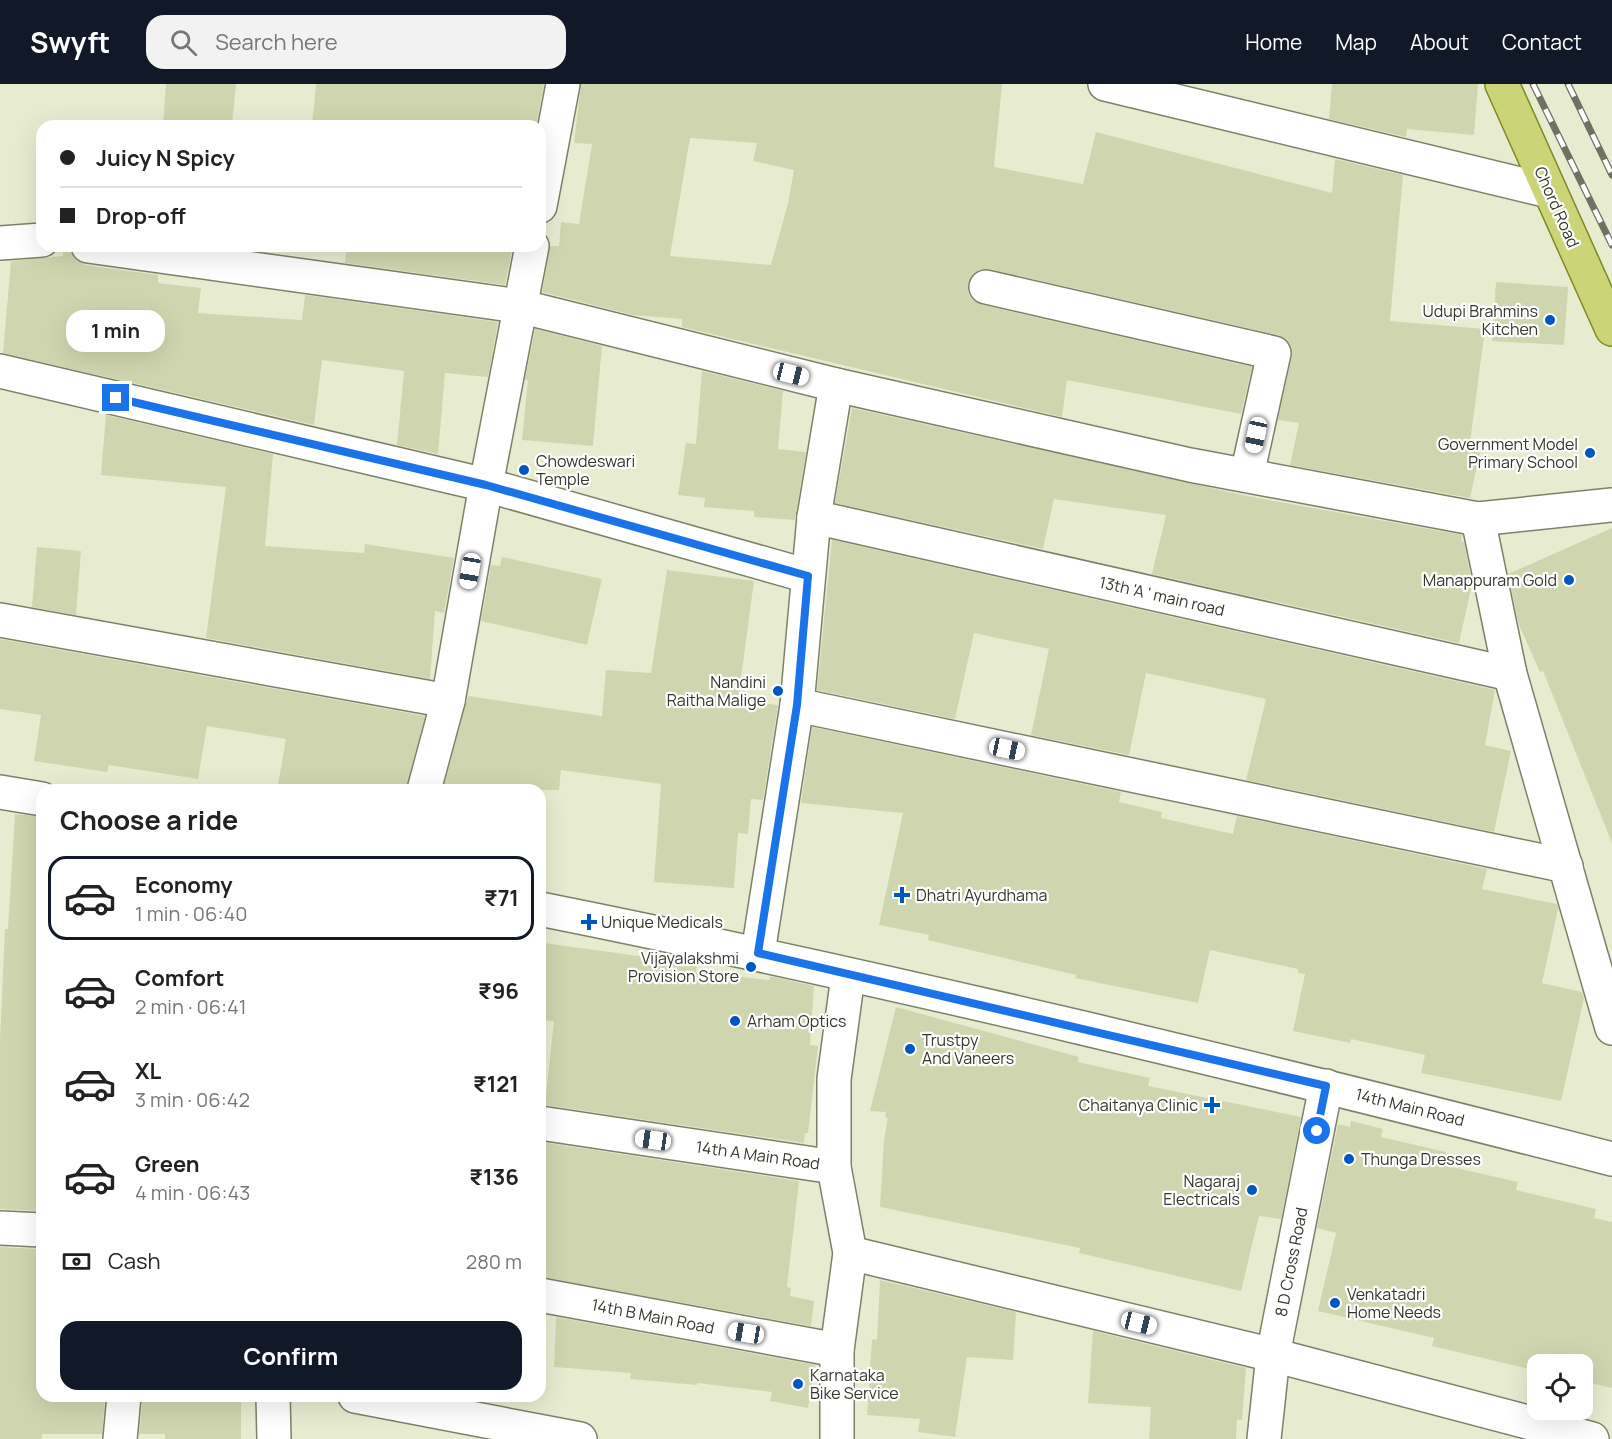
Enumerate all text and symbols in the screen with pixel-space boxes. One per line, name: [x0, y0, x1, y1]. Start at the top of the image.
search box: [146, 15, 566, 69]
text: Swyft: [30, 23, 110, 61]
icon: search: [167, 26, 200, 59]
text: Search here: [215, 27, 338, 57]
text: Home: [1245, 28, 1302, 56]
text: Map: [1335, 28, 1377, 56]
text: About: [1410, 28, 1469, 56]
text: Contact: [1502, 28, 1582, 56]
text: Juicy N Spicy: [96, 143, 235, 173]
street label: Chord Road: [1529, 163, 1585, 251]
text: Drop-off: [96, 201, 186, 231]
place label: Udupi Brahmins Kitchen: [1423, 300, 1538, 340]
callout: 1 min: [66, 311, 166, 353]
marker: Udupi Brahmins Kitchen: [1543, 313, 1557, 327]
text: 1 min: [91, 317, 140, 344]
car: [771, 361, 811, 387]
route end: [102, 384, 129, 411]
car: [1243, 416, 1269, 454]
place label: Government Model Primary School: [1438, 433, 1578, 473]
marker: Government Model Primary School: [1583, 446, 1597, 460]
place label: Chowdeswari Temple: [536, 450, 635, 490]
marker: Chowdeswari Temple: [517, 463, 531, 477]
car: [458, 552, 482, 590]
place label: Manappuram Gold: [1423, 569, 1557, 591]
street label: 13th 'A ' main road: [1097, 571, 1227, 621]
marker: Manappuram Gold: [1562, 573, 1576, 587]
place label: Nandini Raitha Malige: [667, 671, 766, 711]
marker: Nandini Raitha Malige: [771, 684, 785, 698]
car: [988, 736, 1026, 762]
text: Choose a ride: [60, 801, 238, 838]
text: Economy: [135, 870, 233, 900]
icon: car: [63, 871, 117, 925]
text: ₹71: [484, 883, 519, 913]
place label: Dhatri Ayurdhama: [916, 884, 1047, 906]
marker: Dhatri Ayurdhama: [893, 886, 911, 904]
text: 1 min · 06:40: [135, 900, 247, 927]
place label: Unique Medicals: [601, 911, 723, 933]
marker: Unique Medicals: [582, 915, 596, 929]
place label: Vijayalakshmi Provision Store: [628, 947, 739, 987]
marker: Vijayalakshmi Provision Store: [744, 960, 758, 974]
text: Comfort: [135, 963, 224, 993]
icon: car: [63, 964, 117, 1018]
text: ₹96: [478, 976, 519, 1006]
text: 2 min · 06:41: [135, 993, 247, 1020]
place label: Arham Optics: [747, 1010, 847, 1032]
marker: Arham Optics: [728, 1014, 742, 1028]
place label: Trustpy And Vaneers: [922, 1029, 1014, 1069]
marker: Trustpy And Vaneers: [903, 1042, 917, 1056]
text: XL: [135, 1056, 161, 1086]
icon: car: [63, 1057, 117, 1111]
text: ₹121: [473, 1069, 519, 1099]
street label: 14th Main Road: [1353, 1083, 1467, 1131]
text: 3 min · 06:42: [135, 1086, 250, 1113]
place label: Chaitanya Clinic: [1079, 1094, 1198, 1116]
marker: Chaitanya Clinic: [1203, 1096, 1221, 1114]
route start: [1303, 1117, 1330, 1144]
car: [634, 1129, 672, 1151]
street label: 14th A Main Road: [695, 1135, 821, 1175]
place label: Thunga Dresses: [1361, 1148, 1481, 1170]
text: Green: [135, 1149, 200, 1179]
icon: car: [63, 1150, 117, 1204]
marker: Thunga Dresses: [1342, 1152, 1356, 1166]
text: ₹136: [469, 1162, 519, 1192]
place label: Nagaraj Electricals: [1163, 1170, 1240, 1210]
text: 4 min · 06:43: [135, 1179, 250, 1206]
marker: Nagaraj Electricals: [1245, 1183, 1259, 1197]
street label: 8 D Cross Road: [1270, 1206, 1312, 1318]
icon: cash: [60, 1245, 93, 1278]
text: Cash: [108, 1246, 161, 1276]
text: 280 m: [466, 1248, 522, 1275]
place label: Venkatadri Home Needs: [1347, 1283, 1441, 1323]
street label: 14th B Main Road: [590, 1293, 716, 1339]
marker: Venkatadri Home Needs: [1328, 1296, 1342, 1310]
car: [1119, 1310, 1159, 1336]
button: Confirm: [60, 1321, 522, 1390]
car: [727, 1321, 765, 1345]
map controls: [1527, 1354, 1593, 1420]
button: locate: [1527, 1354, 1593, 1420]
place label: Karnataka Bike Service: [810, 1364, 899, 1404]
marker: Karnataka Bike Service: [791, 1377, 805, 1391]

